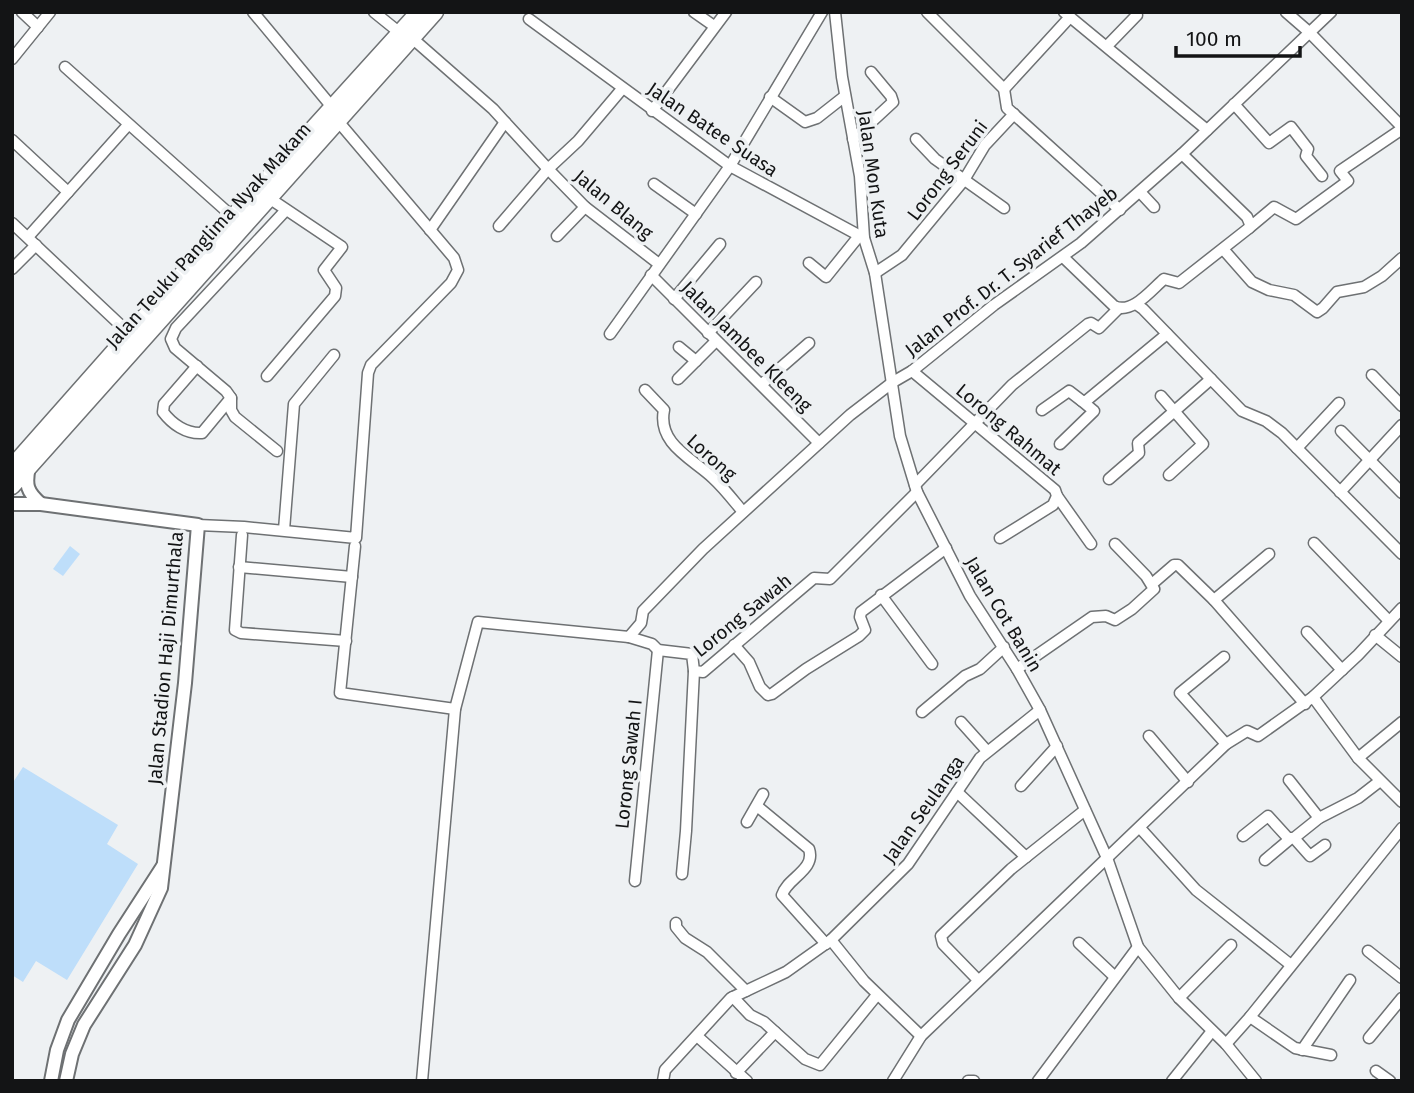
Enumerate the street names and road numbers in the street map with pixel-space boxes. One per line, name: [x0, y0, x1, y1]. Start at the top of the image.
street label: Jalan Batee Suasa: [643, 77, 782, 182]
street label: Jalan Mon Kuta: [853, 109, 894, 240]
street label: Lorong Seruni: [902, 116, 993, 225]
street label: Jalan Teuku Panglima Nyak Makam: [101, 118, 316, 353]
street label: Jalan Blang: [569, 165, 658, 244]
street label: Jalan Prof. Dr. T. Syarief Thayeb: [900, 181, 1122, 362]
street label: Jalan Jambee Kleeng: [676, 276, 817, 417]
street label: Lorong Rahmat: [951, 379, 1066, 480]
street label: Lorong: [682, 429, 741, 486]
street label: Jalan Stadion Haji Dimurthala: [143, 530, 188, 786]
street label: Jalan Cot Banin: [960, 552, 1047, 676]
street label: Lorong Sawah: [689, 569, 796, 662]
street label: Lorong Sawah I: [610, 698, 647, 830]
street label: Jalan Seulanga: [878, 751, 969, 868]

